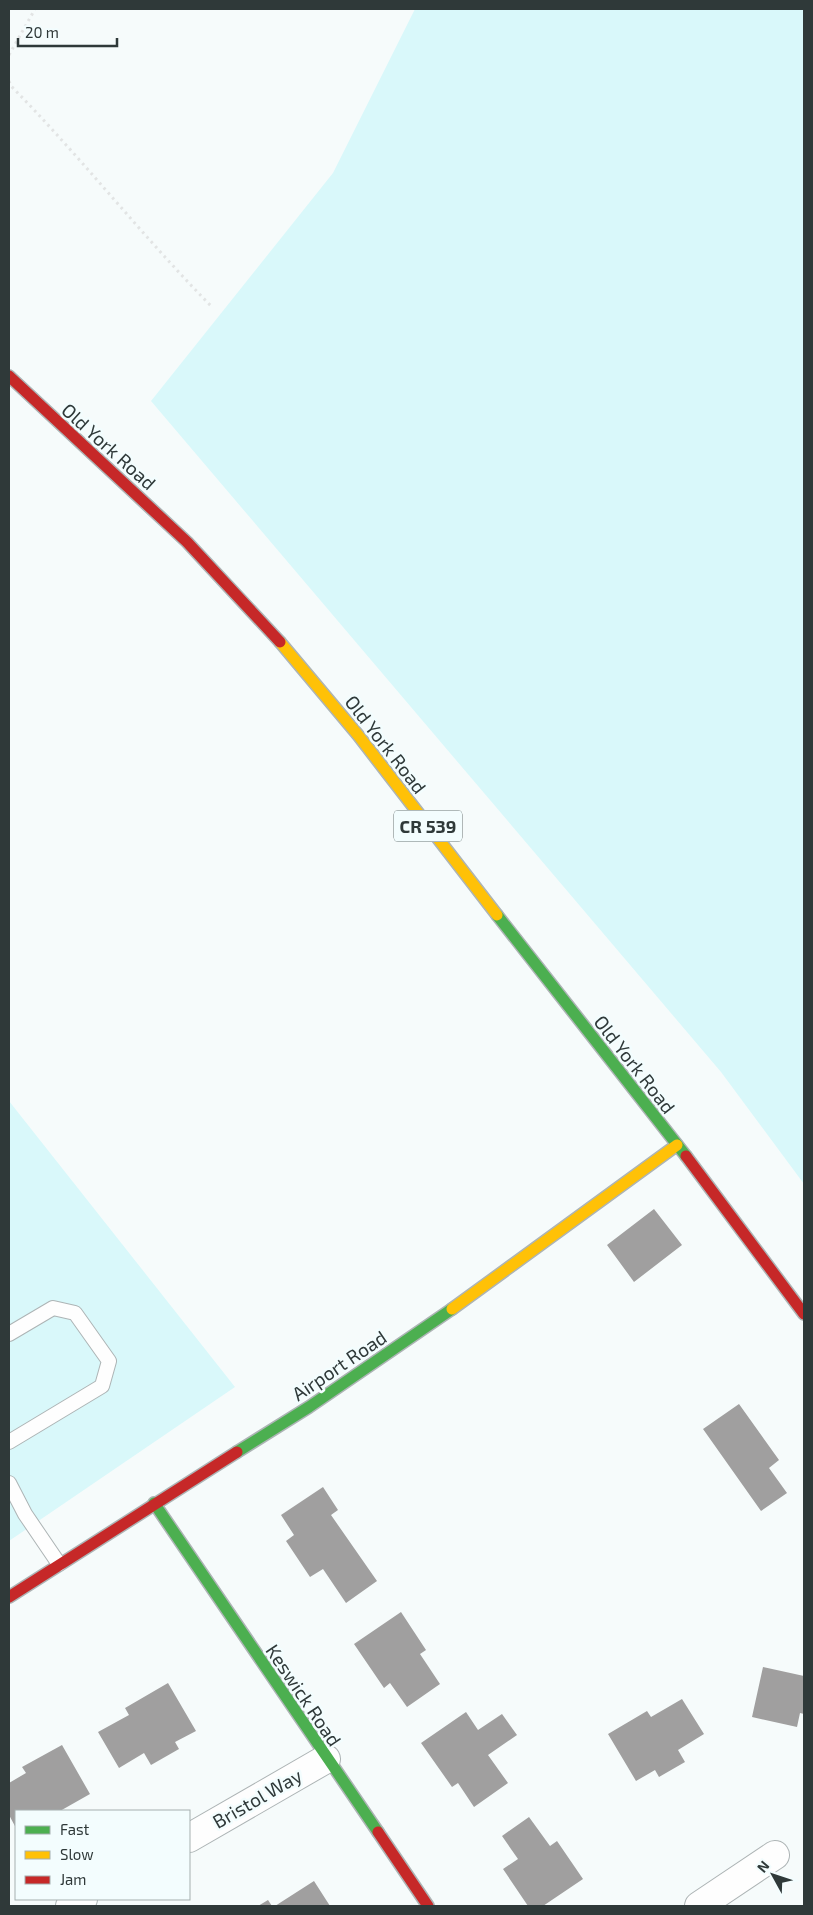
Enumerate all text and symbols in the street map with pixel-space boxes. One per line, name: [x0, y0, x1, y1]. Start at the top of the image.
scale bar: [18, 15, 116, 47]
text: 20 m: [25, 23, 59, 41]
street label: Old York Road: [57, 398, 161, 494]
street label: Old York Road: [340, 690, 432, 798]
road number: CR 539: [394, 810, 462, 841]
street label: Old York Road: [589, 1010, 681, 1118]
street label: Airport Road: [287, 1325, 391, 1405]
street label: Keswick Road: [261, 1640, 347, 1750]
street label: Bristol Way: [208, 1763, 306, 1833]
legend: [15, 1810, 190, 1900]
text: Fast: [60, 1820, 90, 1838]
text: Slow: [60, 1845, 94, 1863]
north arrow: [748, 1850, 798, 1900]
text: N: [753, 1857, 772, 1876]
text: Jam: [60, 1870, 86, 1888]

